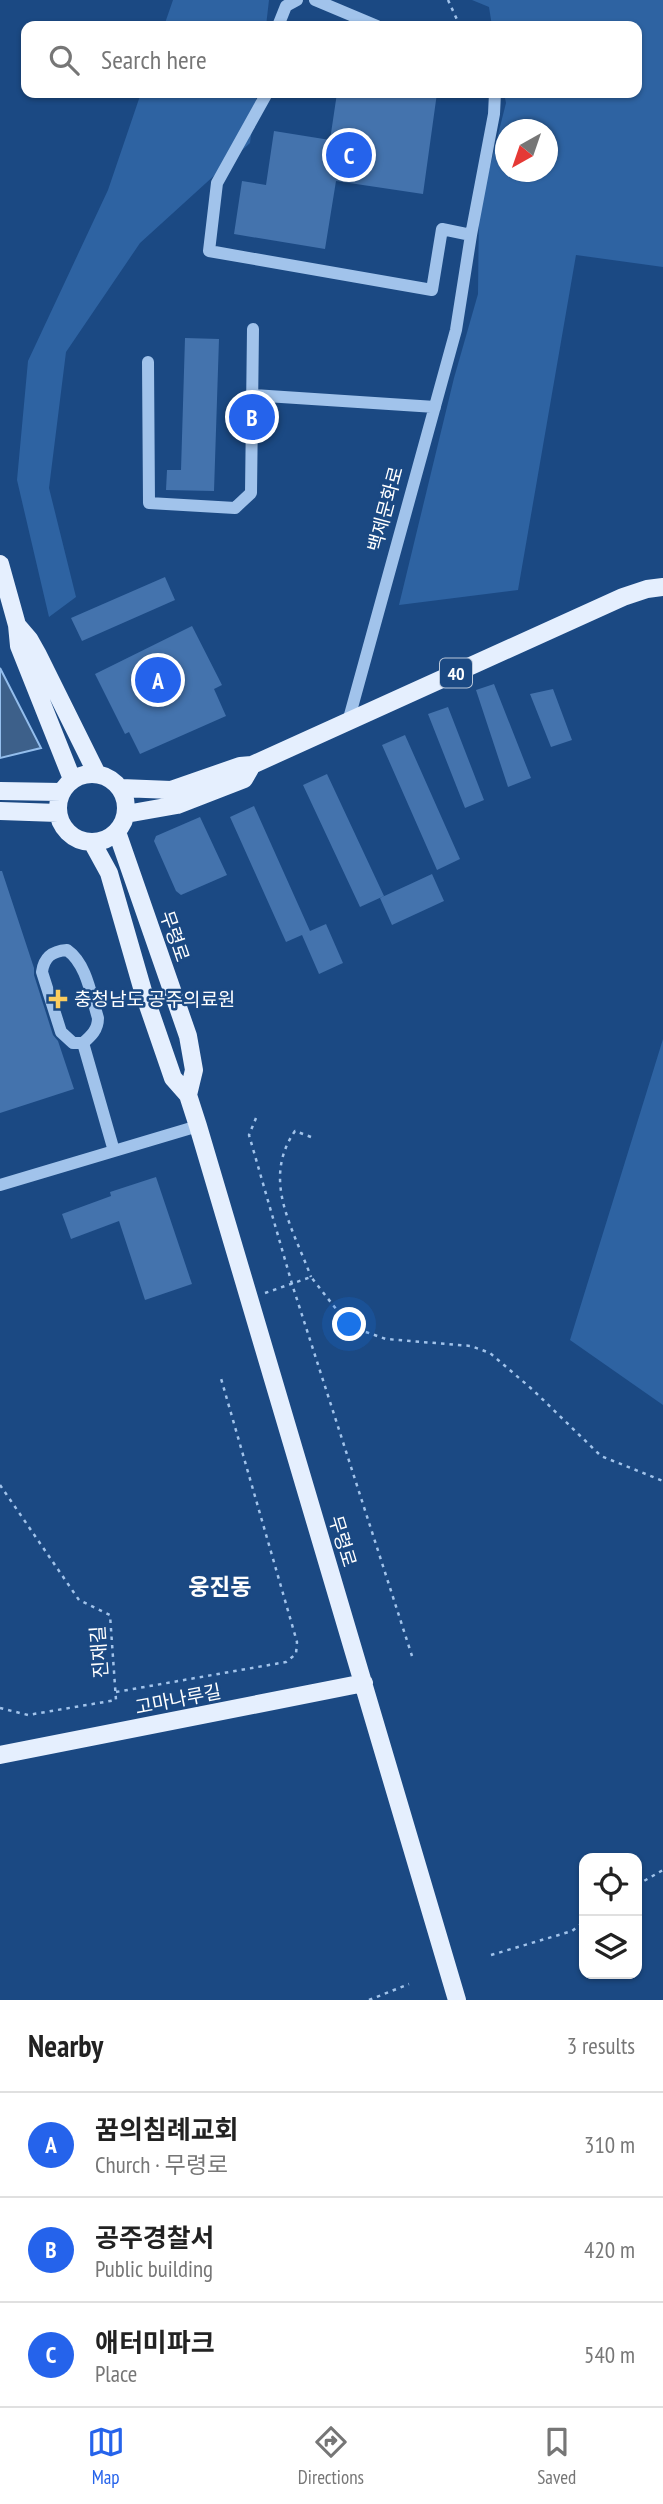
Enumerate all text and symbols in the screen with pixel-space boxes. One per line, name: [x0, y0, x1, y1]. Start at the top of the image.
search box: [21, 21, 642, 98]
icon: search: [45, 41, 83, 79]
text: Search here: [101, 43, 207, 76]
north arrow: [495, 119, 558, 182]
pin: C: [326, 129, 372, 181]
pin: B: [229, 391, 275, 443]
street label: 백제문화로: [362, 464, 408, 554]
pin: A: [135, 654, 181, 706]
road number: 40: [440, 658, 472, 688]
street label: 무령로: [155, 907, 195, 965]
place label: 충청남도 공주의료원: [74, 987, 235, 1011]
marker: 충청남도 공주의료원: [48, 989, 68, 1009]
your location: [332, 1307, 366, 1341]
street label: 무령로: [324, 1512, 362, 1570]
district label: 웅진동: [188, 1572, 252, 1601]
street label: 진재길: [85, 1625, 113, 1679]
street label: 고마나루길: [133, 1679, 223, 1719]
map controls: [579, 1853, 642, 1979]
button: locate: [579, 1853, 642, 1916]
button: layers: [579, 1916, 642, 1979]
text: Nearby: [28, 2026, 103, 2065]
text: 3 results: [567, 2031, 635, 2060]
text: 꿈의침례교회: [95, 2113, 239, 2146]
text: A: [45, 2130, 57, 2159]
text: 310 m: [584, 2130, 635, 2159]
text: Church · 무령로: [95, 2150, 228, 2179]
text: 공주경찰서: [95, 2221, 215, 2254]
text: B: [45, 2235, 57, 2264]
text: 420 m: [584, 2235, 635, 2264]
text: Public building: [95, 2254, 213, 2283]
text: 애터미파크: [95, 2326, 215, 2359]
text: C: [46, 2340, 56, 2369]
text: 540 m: [584, 2340, 635, 2369]
text: Place: [95, 2359, 137, 2388]
tab: Map: [87, 2423, 125, 2489]
tab: Directions: [298, 2423, 364, 2489]
tab: Saved: [537, 2423, 576, 2489]

